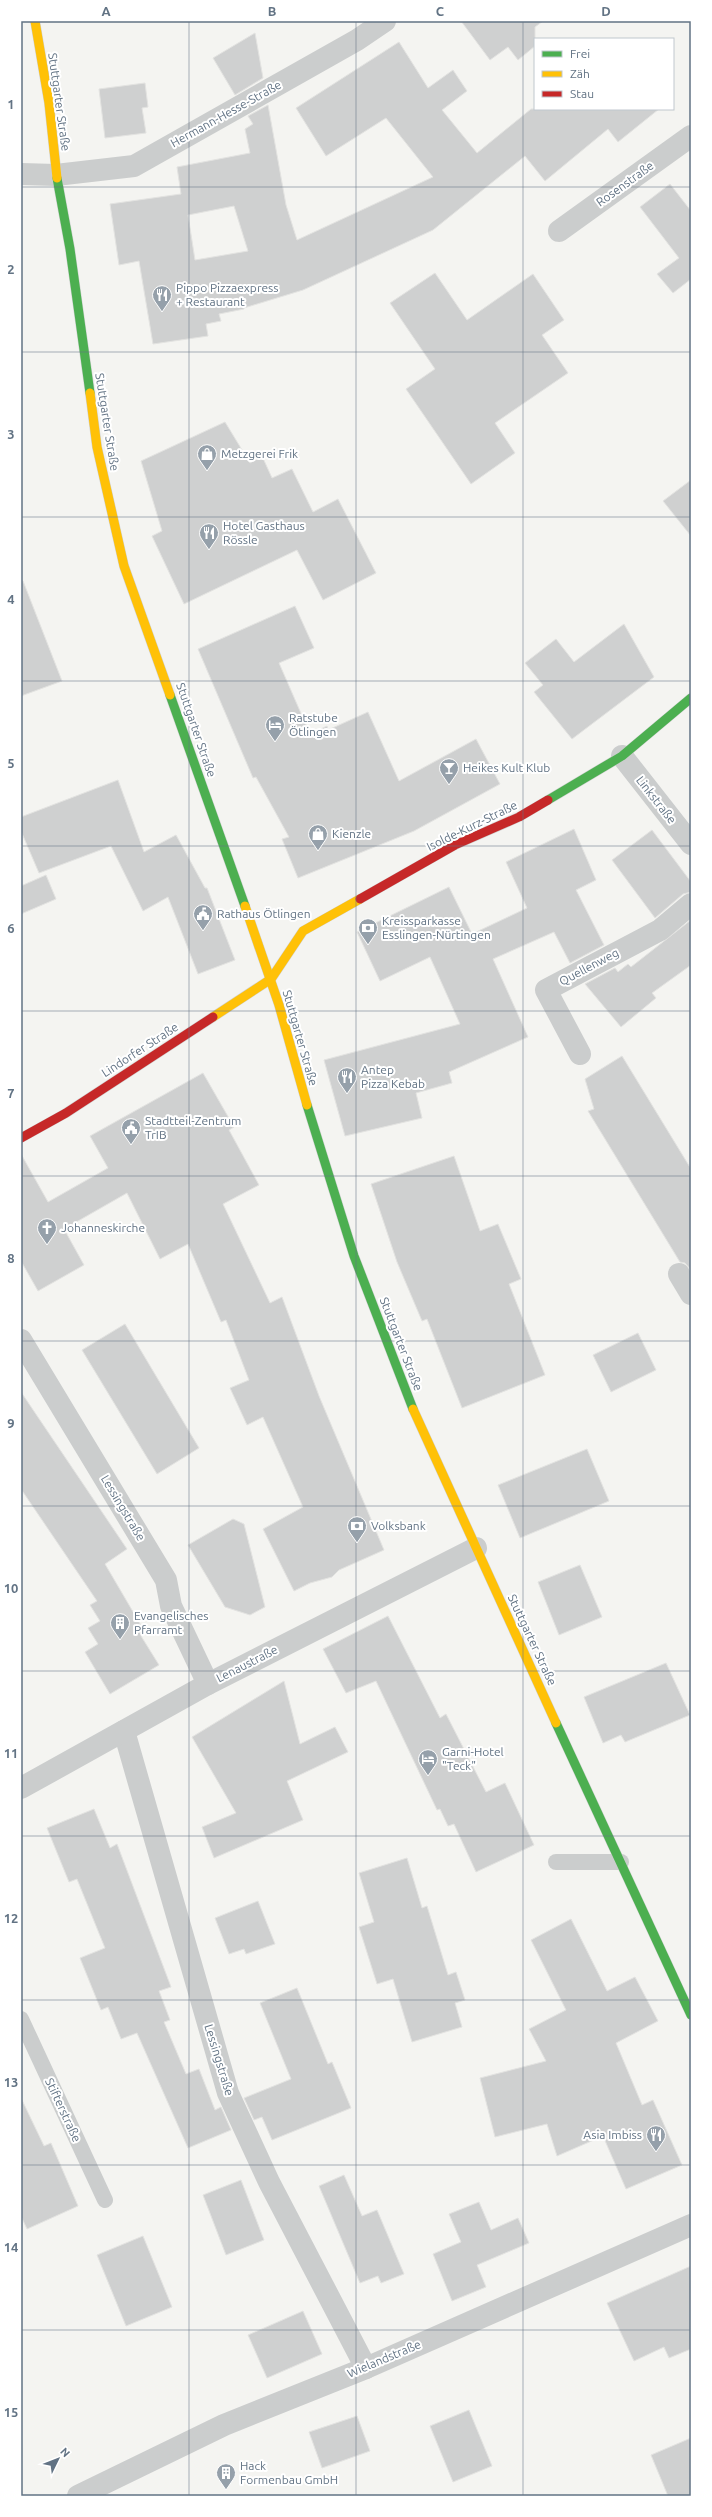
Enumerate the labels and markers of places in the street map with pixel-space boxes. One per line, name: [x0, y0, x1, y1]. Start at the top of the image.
place label: Pippo Pizzaexpress + Restaurant: [176, 281, 278, 308]
restaurant icon: Pippo Pizzaexpress + Restaurant: [151, 284, 173, 312]
shop icon: Metzgerei Frik: [196, 443, 218, 471]
place label: Metzgerei Frik: [221, 447, 298, 460]
place label: Hotel Gasthaus Rössle: [223, 519, 305, 546]
restaurant icon: Hotel Gasthaus Rössle: [198, 522, 220, 550]
place label: Ratstube Ötlingen: [289, 711, 338, 738]
hotel icon: Ratstube Ötlingen: [264, 714, 286, 742]
bar icon: Heikes Kult Klub: [438, 757, 460, 785]
place label: Heikes Kult Klub: [463, 761, 550, 774]
shop icon: Kienzle: [307, 823, 329, 851]
place label: Kienzle: [332, 827, 371, 840]
public building icon: Rathaus Ötlingen: [192, 903, 214, 931]
place label: Rathaus Ötlingen: [217, 907, 310, 920]
place label: Kreissparkasse Esslingen-Nürtingen: [382, 914, 491, 941]
bank icon: Kreissparkasse Esslingen-Nürtingen: [357, 917, 379, 945]
place label: Antep Pizza Kebab: [361, 1063, 425, 1090]
restaurant icon: Antep Pizza Kebab: [336, 1066, 358, 1094]
place label: Stadtteil-Zentrum TrIB: [145, 1114, 241, 1141]
public building icon: Stadtteil-Zentrum TrIB: [120, 1117, 142, 1145]
church icon: Johanneskirche: [36, 1217, 58, 1245]
place label: Johanneskirche: [61, 1221, 145, 1234]
bank icon: Volksbank: [346, 1515, 368, 1543]
place label: Volksbank: [371, 1519, 426, 1532]
place label: Evangelisches Pfarramt: [134, 1609, 209, 1636]
building icon: Evangelisches Pfarramt: [109, 1612, 131, 1640]
place label: Garni-Hotel "Teck": [442, 1745, 504, 1772]
hotel icon: Garni-Hotel "Teck": [417, 1748, 439, 1776]
restaurant icon: Asia Imbiss: [645, 2124, 667, 2152]
place label: Asia Imbiss: [583, 2128, 642, 2141]
place label: Hack Formenbau GmbH: [240, 2459, 338, 2486]
building icon: Hack Formenbau GmbH: [215, 2462, 237, 2490]

